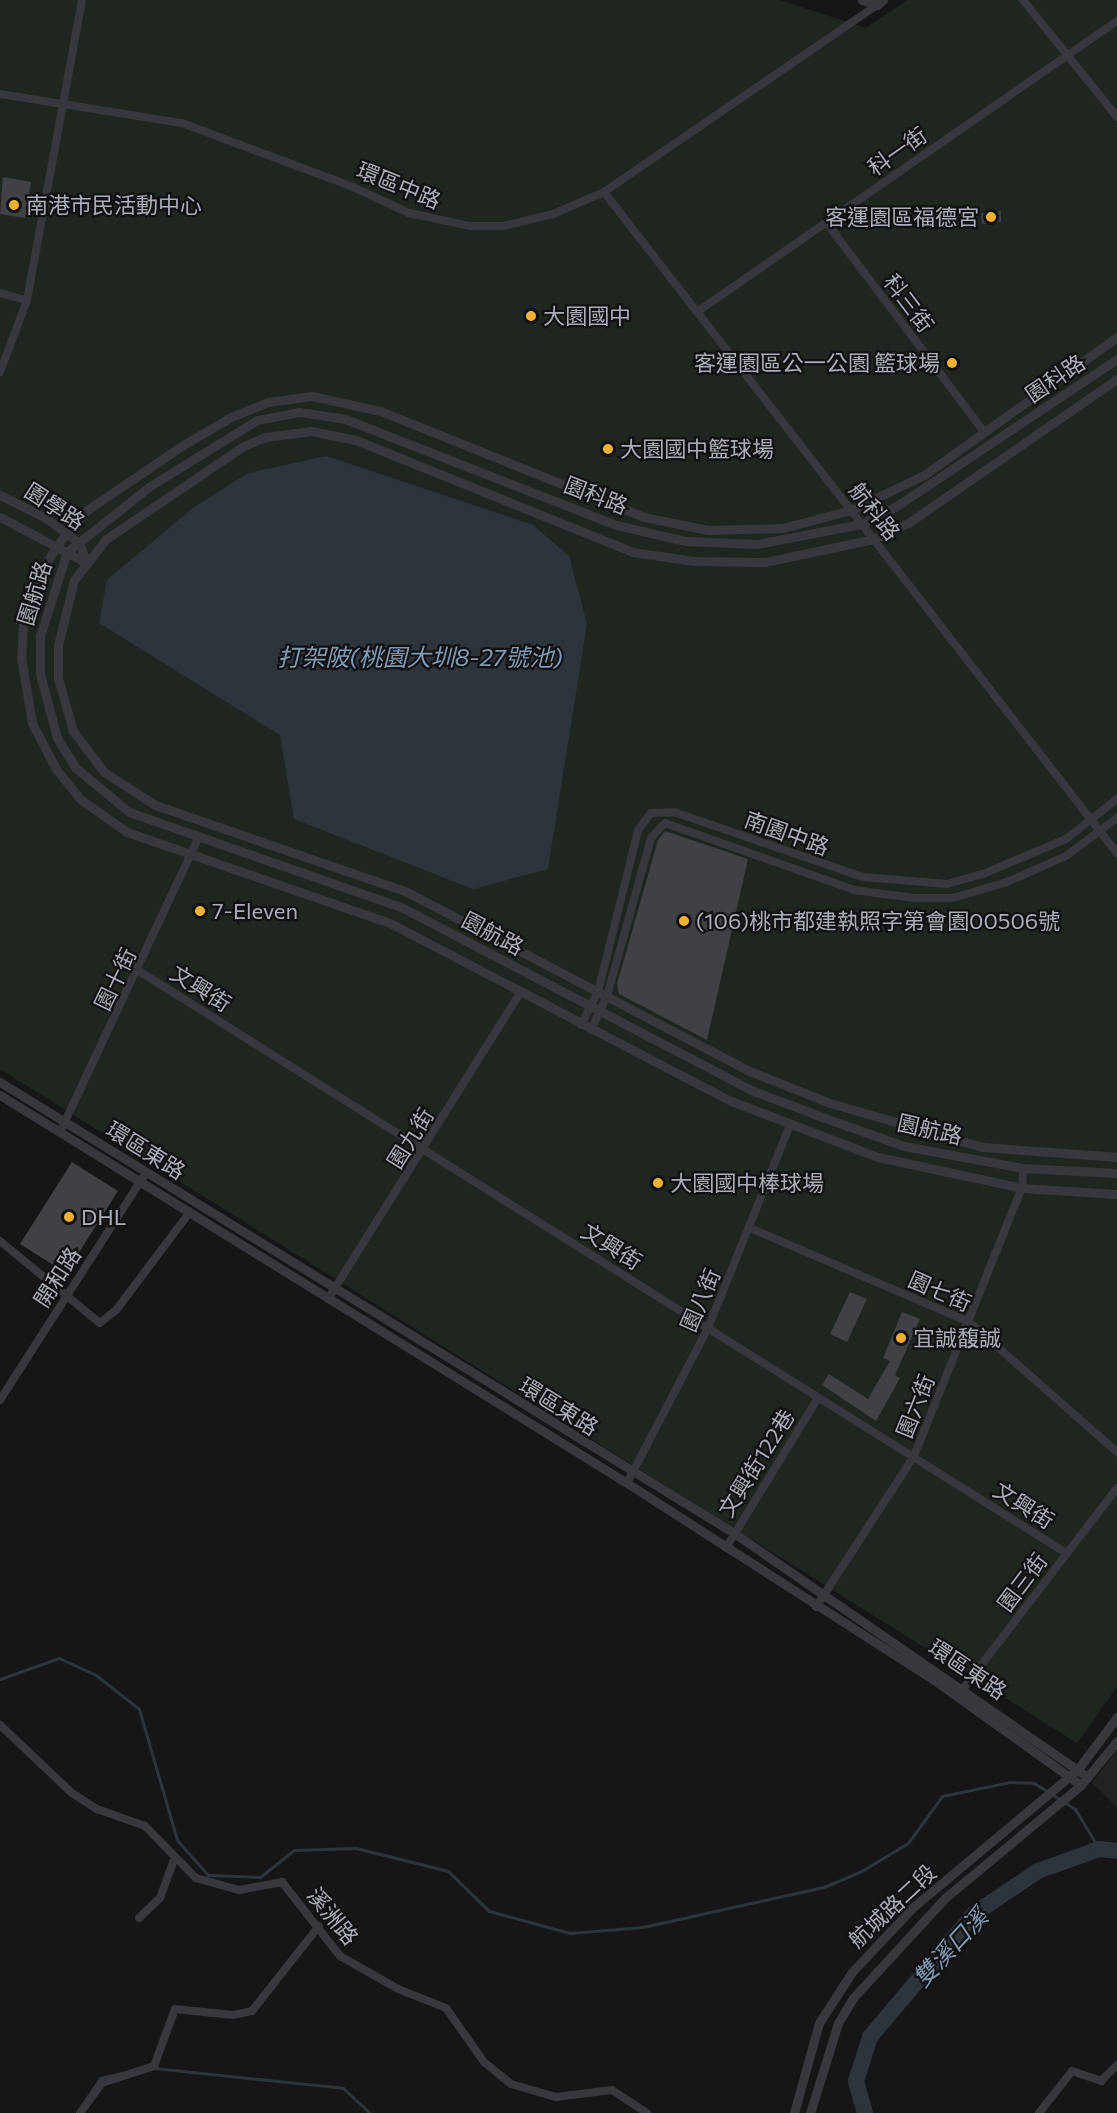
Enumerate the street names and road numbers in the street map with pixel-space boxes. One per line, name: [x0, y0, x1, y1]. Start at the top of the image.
street label: 科一街: [862, 121, 932, 181]
street label: 環區中路: [353, 156, 445, 214]
street label: 科三街: [879, 269, 939, 337]
street label: 園科路: [1020, 349, 1090, 407]
street label: 園科路: [560, 471, 632, 519]
street label: 園學路: [20, 477, 90, 535]
street label: 航科路: [844, 477, 906, 545]
street label: 園航路: [12, 558, 56, 628]
street label: 南園中路: [741, 806, 833, 860]
street label: 園航路: [458, 906, 528, 960]
street label: 園十街: [89, 944, 141, 1014]
street label: 文興街: [166, 959, 236, 1017]
street label: 園九街: [381, 1103, 439, 1173]
street label: 園航路: [895, 1109, 965, 1149]
street label: 環區東路: [102, 1115, 190, 1185]
street label: 文興街: [577, 1217, 647, 1275]
street label: 開和路: [28, 1242, 86, 1312]
street label: 園八街: [675, 1264, 725, 1336]
street label: 園七街: [904, 1266, 976, 1316]
street label: 園六街: [890, 1370, 940, 1442]
street label: 環區東路: [515, 1371, 603, 1441]
street label: 文興街122巷: [713, 1404, 799, 1522]
street label: 文興街: [989, 1476, 1059, 1534]
street label: 園三街: [992, 1548, 1052, 1616]
street label: 環區東路: [924, 1633, 1012, 1705]
street label: 航城路二段: [843, 1859, 941, 1953]
street label: 溪洲路: [302, 1882, 364, 1950]

